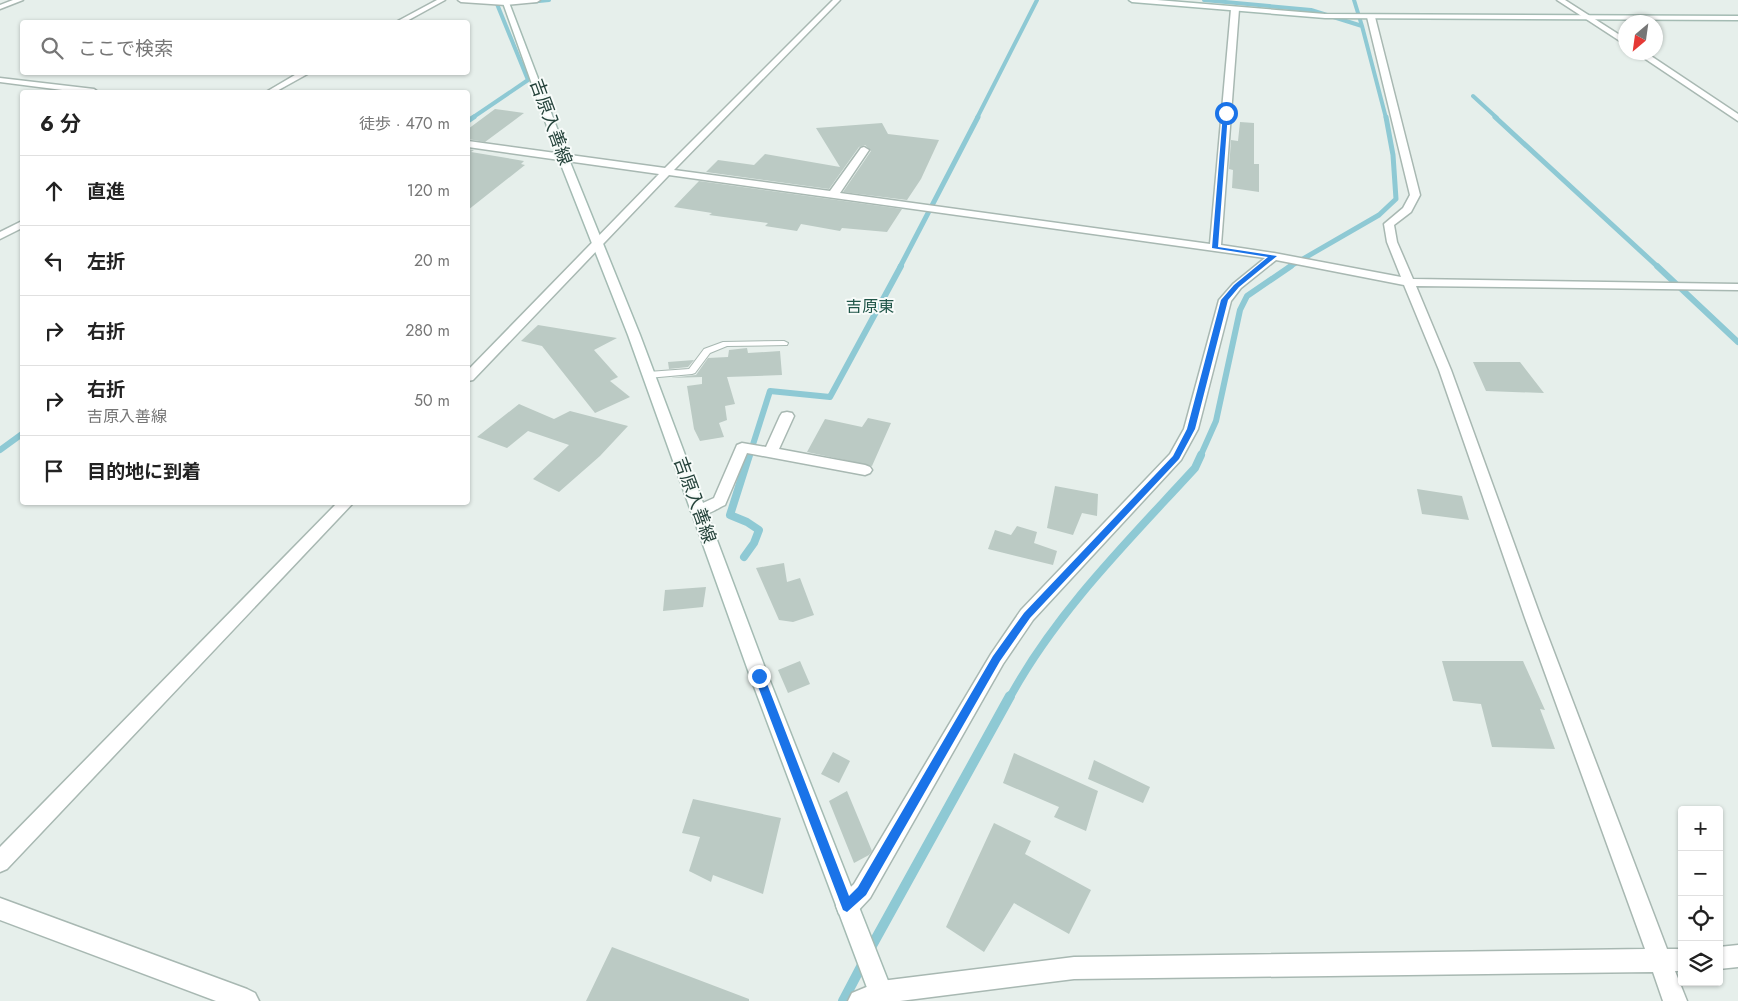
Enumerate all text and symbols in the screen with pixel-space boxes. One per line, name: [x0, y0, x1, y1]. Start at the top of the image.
north arrow: [1618, 15, 1663, 60]
search box: [20, 20, 470, 75]
icon: search: [38, 34, 66, 62]
text: ここで検索: [78, 35, 173, 62]
street label: 吉原入善線: [523, 75, 579, 169]
route start: [1215, 102, 1238, 125]
text: 6 分: [40, 109, 81, 139]
text: 徒歩 · 470 m: [359, 112, 450, 135]
icon: ahead: [40, 177, 68, 205]
text: 直進: [87, 178, 125, 205]
text: 120 m: [407, 179, 450, 202]
icon: left: [40, 247, 68, 275]
text: 左折: [87, 248, 125, 275]
text: 20 m: [414, 249, 450, 272]
district label: 吉原東: [846, 295, 894, 318]
icon: right: [40, 317, 68, 345]
text: 右折: [87, 318, 125, 345]
text: 280 m: [405, 319, 450, 342]
text: 右折: [87, 376, 125, 403]
icon: right: [40, 387, 68, 415]
text: 50 m: [414, 389, 450, 412]
text: 吉原入善線: [87, 405, 167, 428]
street label: 吉原入善線: [667, 453, 723, 547]
icon: arrive: [40, 457, 68, 485]
text: 目的地に到着: [87, 458, 201, 485]
route end: [748, 665, 771, 688]
map controls: [1678, 806, 1723, 986]
button: +: [1678, 806, 1723, 851]
button: −: [1678, 851, 1723, 896]
button: locate: [1678, 896, 1723, 941]
button: layers: [1678, 941, 1723, 986]

